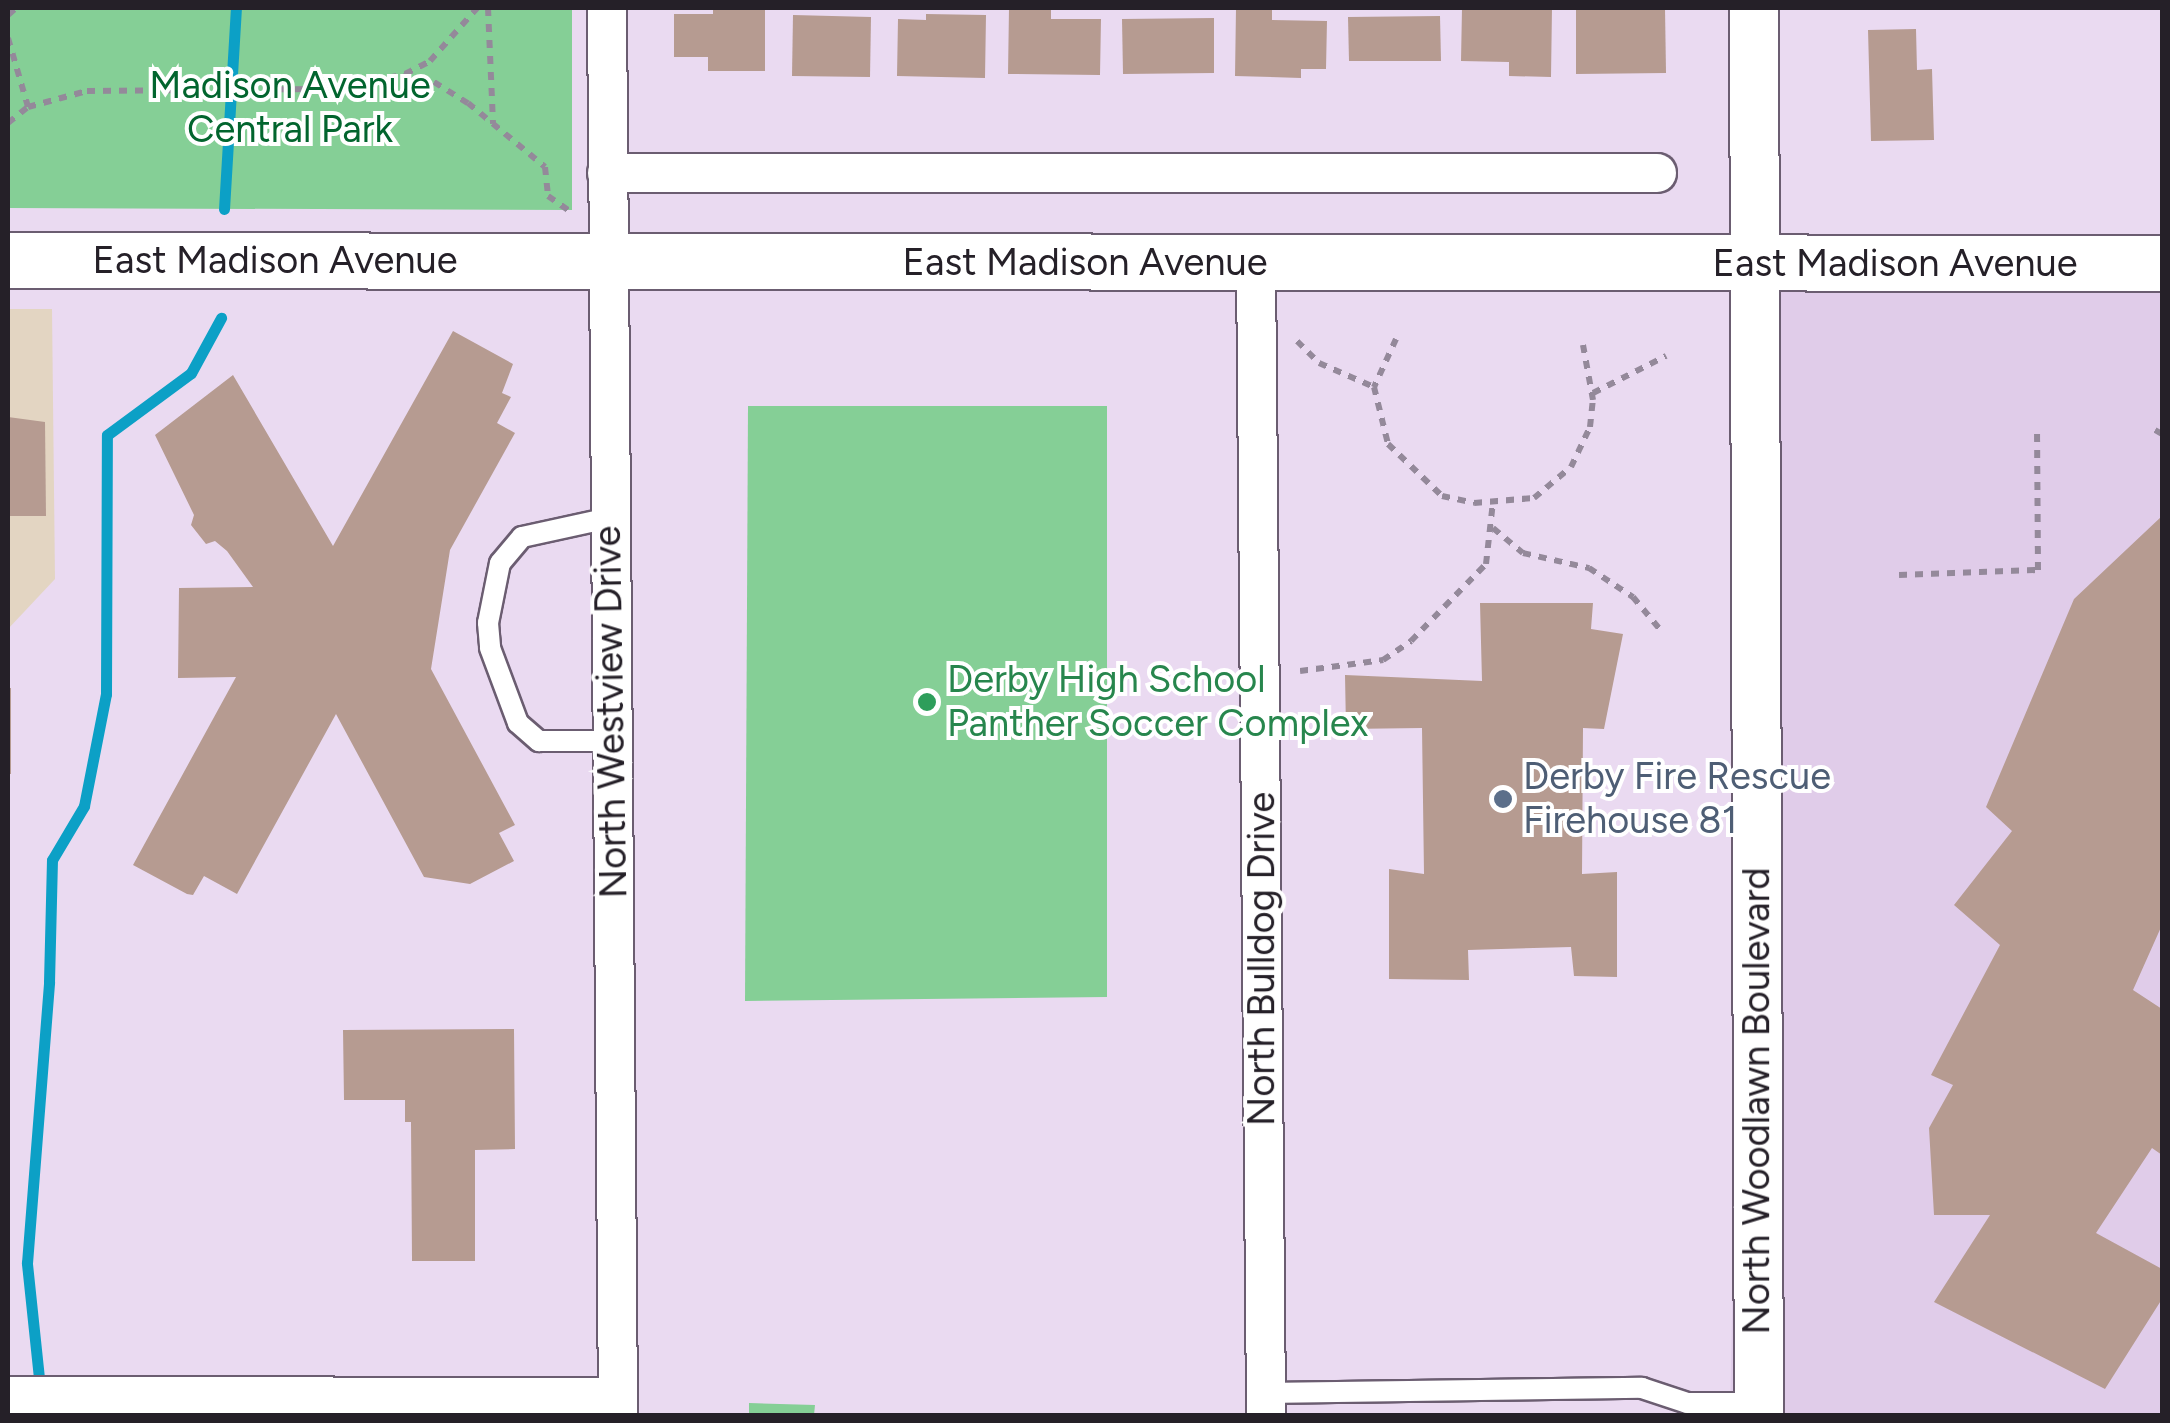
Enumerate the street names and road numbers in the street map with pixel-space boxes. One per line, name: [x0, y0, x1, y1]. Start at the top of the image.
street label: East Madison Avenue: [93, 238, 457, 284]
street label: East Madison Avenue: [903, 240, 1267, 286]
street label: East Madison Avenue: [1713, 241, 2077, 287]
street label: North Westview Drive: [585, 525, 637, 899]
street label: North Bulldog Drive: [1239, 792, 1285, 1126]
street label: North Woodlawn Boulevard: [1734, 867, 1780, 1335]

